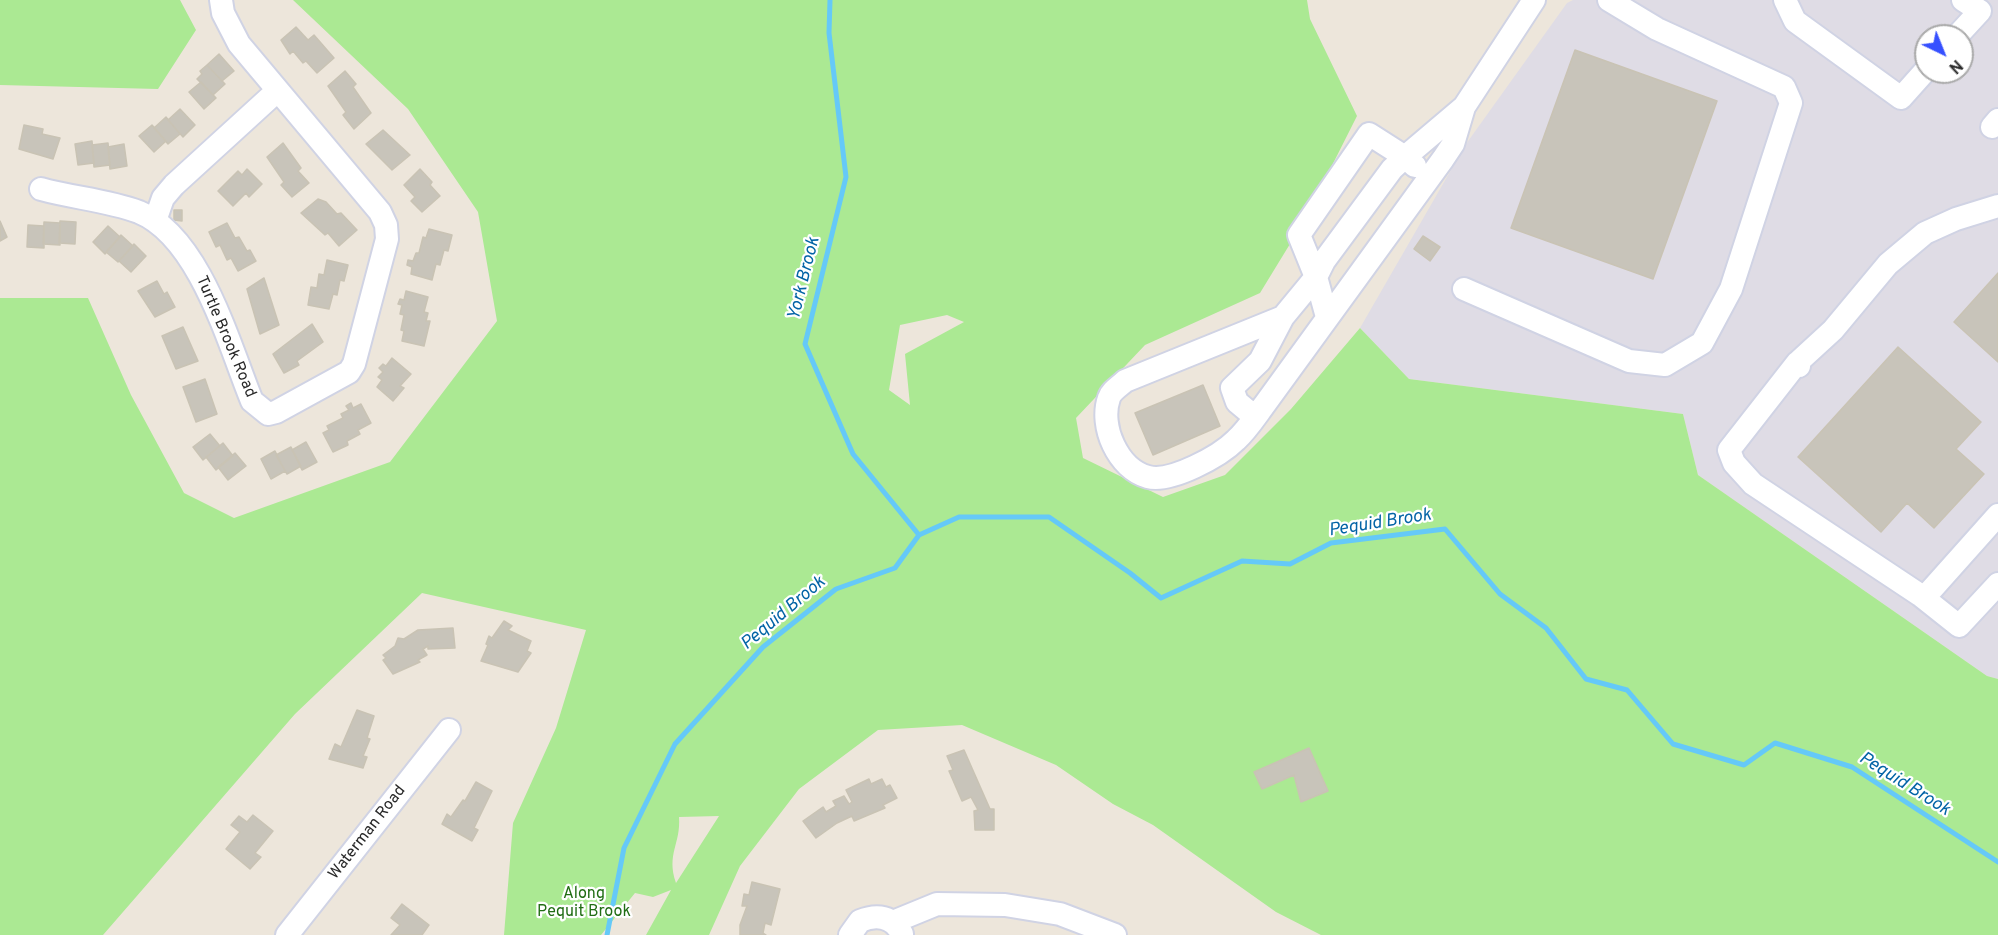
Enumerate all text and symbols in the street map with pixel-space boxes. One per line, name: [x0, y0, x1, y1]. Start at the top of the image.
north arrow: [1914, 24, 1974, 84]
text: N: [1944, 54, 1966, 77]
water label: York Brook: [784, 235, 826, 323]
street label: Turtle Brook Road: [191, 273, 259, 401]
water label: Pequid Brook: [1327, 505, 1433, 543]
water label: Pequid Brook: [737, 572, 831, 656]
water label: Pequid Brook: [1854, 748, 1954, 822]
street label: Waterman Road: [325, 782, 411, 884]
park label: Along Pequit Brook: [537, 885, 631, 923]

